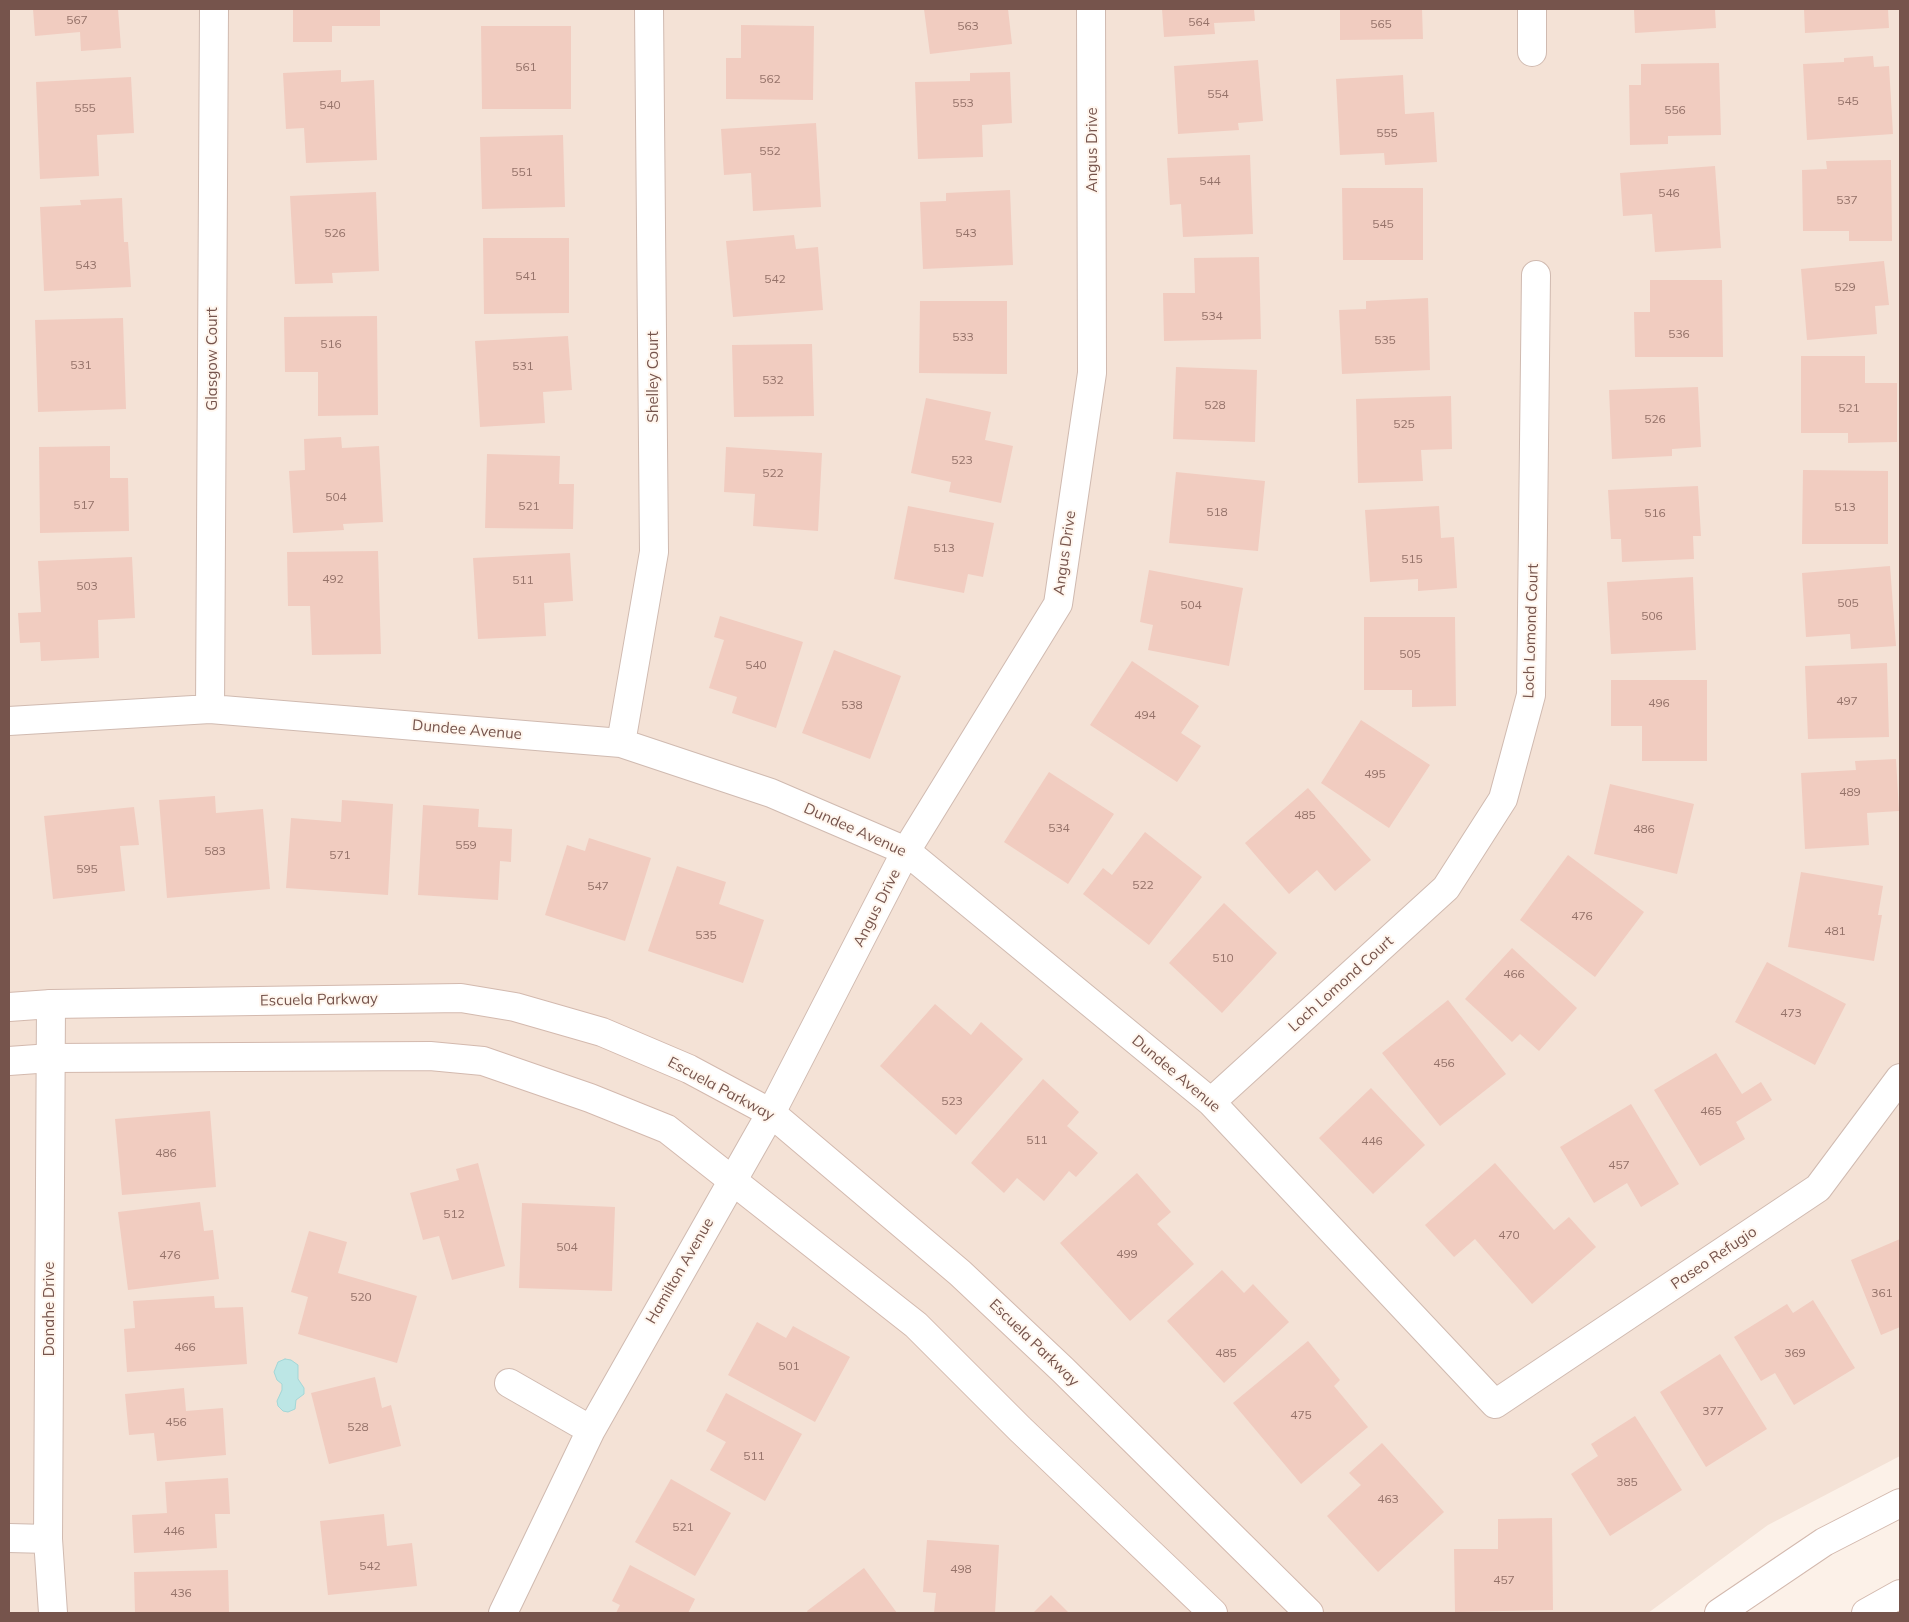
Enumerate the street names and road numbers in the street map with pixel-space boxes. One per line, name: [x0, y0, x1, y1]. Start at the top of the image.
street label: Angus Drive: [1083, 107, 1101, 193]
street label: Glasgow Court: [203, 307, 221, 411]
street label: Shelley Court: [644, 331, 662, 423]
street label: Angus Drive: [1050, 510, 1080, 596]
street label: Loch Lomond Court: [1520, 563, 1542, 699]
street label: Dundee Avenue: [411, 716, 523, 744]
street label: Dundee Avenue: [801, 799, 909, 861]
street label: Angus Drive: [850, 866, 904, 950]
street label: Loch Lomond Court: [1285, 932, 1397, 1036]
street label: Escuela Parkway: [260, 990, 378, 1010]
street label: Dundee Avenue: [1128, 1032, 1224, 1116]
street label: Escuela Parkway: [665, 1053, 777, 1125]
street label: Hamilton Avenue: [642, 1215, 718, 1327]
street label: Paseo Refugio: [1668, 1223, 1760, 1293]
street label: Donahe Drive: [40, 1262, 58, 1356]
street label: Escuela Parkway: [985, 1296, 1083, 1390]

